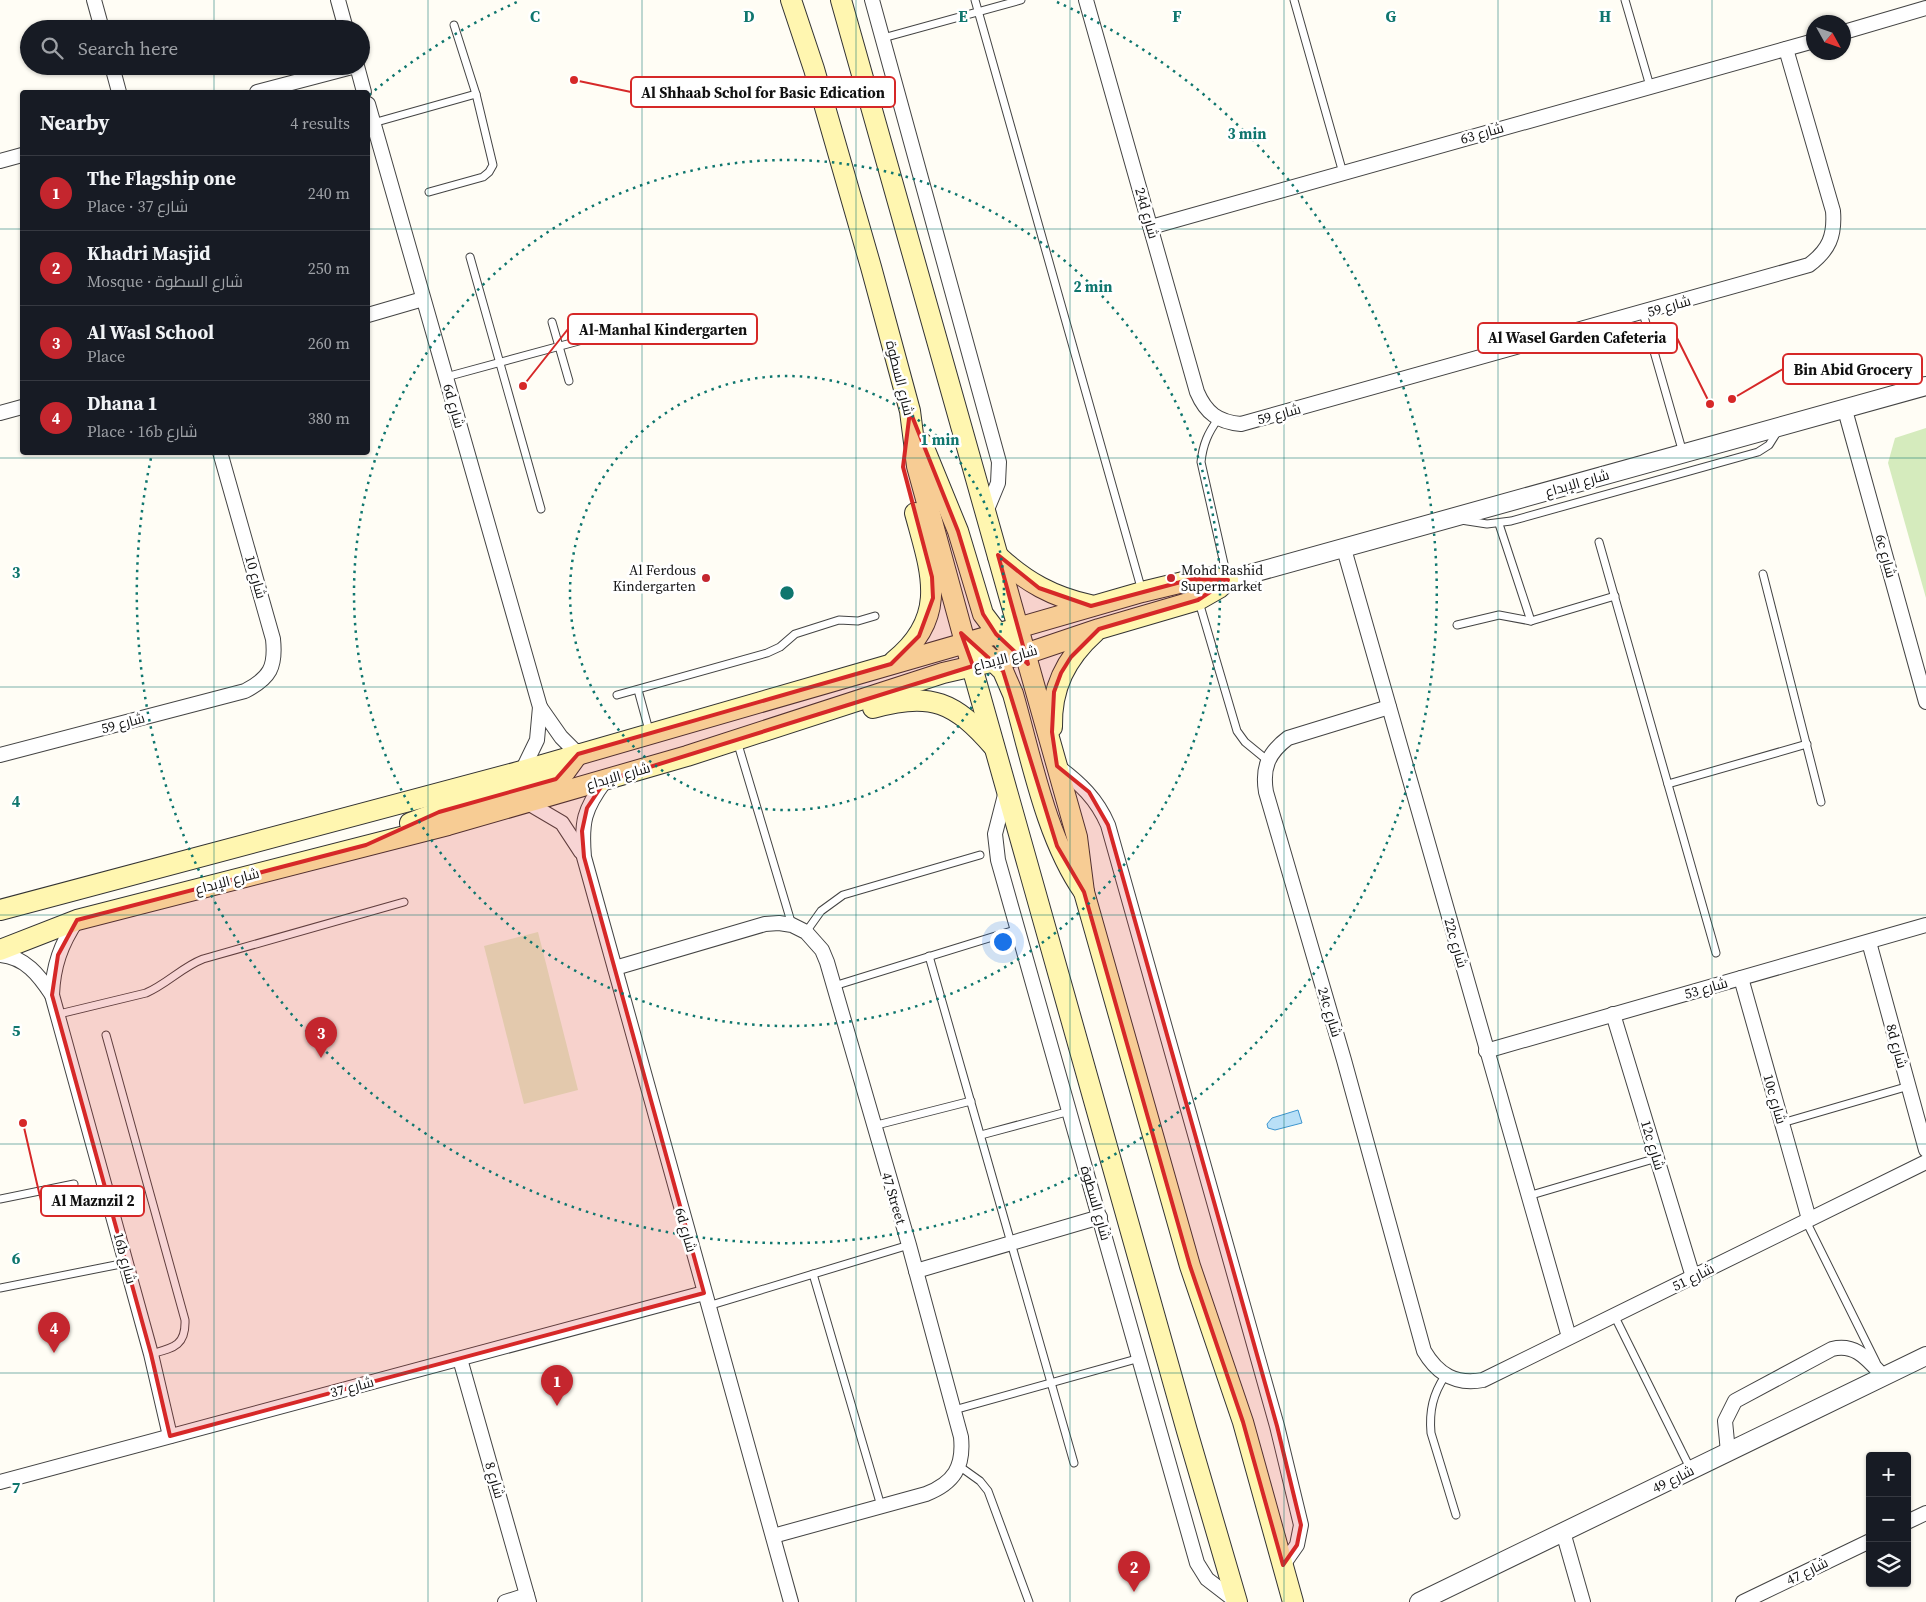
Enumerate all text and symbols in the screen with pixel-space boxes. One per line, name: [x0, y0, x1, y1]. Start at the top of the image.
text: C: [530, 5, 540, 27]
text: D: [743, 5, 755, 27]
text: E: [958, 5, 968, 27]
text: F: [1172, 5, 1182, 27]
text: G: [1386, 5, 1397, 27]
text: H: [1599, 5, 1611, 27]
north arrow: [1806, 15, 1851, 60]
search box: [20, 20, 370, 75]
icon: search: [38, 34, 66, 62]
text: Search here: [78, 35, 178, 61]
callout: Al Shhaab Schol for Basic Edication: [631, 77, 895, 107]
text: Al Shhaab Schol for Basic Edication: [641, 82, 885, 103]
text: Nearby: [40, 108, 110, 137]
text: 4 results: [290, 112, 350, 134]
street label: شارع 63: [1458, 117, 1506, 149]
text: 3 min: [1228, 123, 1266, 144]
text: The Flagship one: [87, 165, 236, 191]
text: 1: [52, 182, 60, 204]
text: 240 m: [308, 182, 350, 204]
street label: 24d شارع: [1130, 185, 1164, 241]
text: Place · شارع 37: [87, 195, 188, 217]
text: Khadri Masjid: [87, 240, 211, 266]
text: 2: [52, 257, 60, 279]
text: 250 m: [308, 257, 350, 279]
text: Mosque · شارع السطوة: [87, 270, 243, 292]
text: 2 min: [1074, 276, 1112, 297]
street label: شارع 59: [1645, 290, 1693, 322]
callout: Al-Manhal Kindergarten: [568, 314, 757, 344]
text: Al Wasl School: [87, 319, 214, 345]
text: Al-Manhal Kindergarten: [579, 319, 747, 340]
callout: Al Wasel Garden Cafeteria: [1478, 323, 1677, 353]
text: Al Wasel Garden Cafeteria: [1488, 327, 1667, 348]
text: 3: [52, 332, 60, 354]
text: 260 m: [308, 332, 350, 354]
street label: شارع السطوة: [881, 338, 919, 418]
text: Place: [87, 345, 125, 367]
callout: Bin Abid Grocery: [1783, 354, 1922, 384]
text: Bin Abid Grocery: [1793, 359, 1913, 380]
street label: 6d شارع: [438, 381, 470, 431]
text: Dhana 1: [87, 390, 158, 416]
street label: شارع 59: [1255, 399, 1303, 429]
text: 4: [52, 407, 60, 429]
text: 380 m: [308, 407, 350, 429]
text: Place · 16b شارع: [87, 420, 197, 442]
text: 1 min: [921, 429, 959, 450]
street label: شارع الإبداع: [1543, 464, 1611, 502]
street label: 6c شارع: [1871, 532, 1901, 580]
street label: شارع 10: [240, 553, 272, 601]
place label: Al Ferdous Kindergarten: [613, 560, 697, 596]
place label: Mohd Rashid Supermarket: [1181, 560, 1263, 596]
text: 3: [12, 561, 21, 583]
marker: Al Ferdous Kindergarten: [700, 572, 712, 584]
marker: Mohd Rashid Supermarket: [1165, 572, 1177, 584]
centre of rings: [778, 584, 796, 602]
street label: شارع الإبداع: [971, 640, 1039, 676]
street label: شارع 59: [99, 708, 147, 738]
street label: شارع الإبداع: [584, 757, 652, 795]
text: 4: [12, 790, 21, 812]
street label: شارع الإبداع: [193, 863, 261, 899]
street label: 22c شارع: [1439, 916, 1473, 970]
your location: [990, 929, 1016, 955]
street label: شارع 53: [1682, 972, 1730, 1004]
street label: 24c شارع: [1313, 985, 1347, 1039]
pin: 3: [305, 1017, 337, 1058]
text: 5: [12, 1019, 21, 1041]
street label: 8d شارع: [1881, 1022, 1913, 1070]
street label: 10c شارع: [1758, 1072, 1792, 1126]
street label: 12c شارع: [1636, 1118, 1670, 1172]
street label: شارع السطوة: [1076, 1163, 1116, 1243]
street label: 47 Street: [877, 1170, 912, 1227]
callout: Al Maznzil 2: [41, 1186, 144, 1216]
text: Al Maznzil 2: [51, 1190, 135, 1211]
street label: 6d شارع: [670, 1205, 702, 1255]
street label: 16b شارع: [109, 1230, 141, 1286]
text: 6: [12, 1247, 21, 1269]
street label: شارع 51: [1669, 1258, 1717, 1296]
pin: 4: [38, 1312, 70, 1353]
pin: 1: [541, 1365, 573, 1406]
street label: شارع 37: [328, 1372, 376, 1402]
map controls: [1866, 1452, 1911, 1587]
button: +: [1866, 1452, 1911, 1497]
street label: 8 شارع: [480, 1459, 510, 1501]
street label: شارع 49: [1649, 1460, 1697, 1498]
text: 7: [12, 1476, 21, 1498]
button: −: [1866, 1497, 1911, 1542]
button: layers: [1866, 1542, 1911, 1587]
pin: 2: [1118, 1551, 1150, 1592]
street label: شارع 47: [1783, 1552, 1831, 1590]

